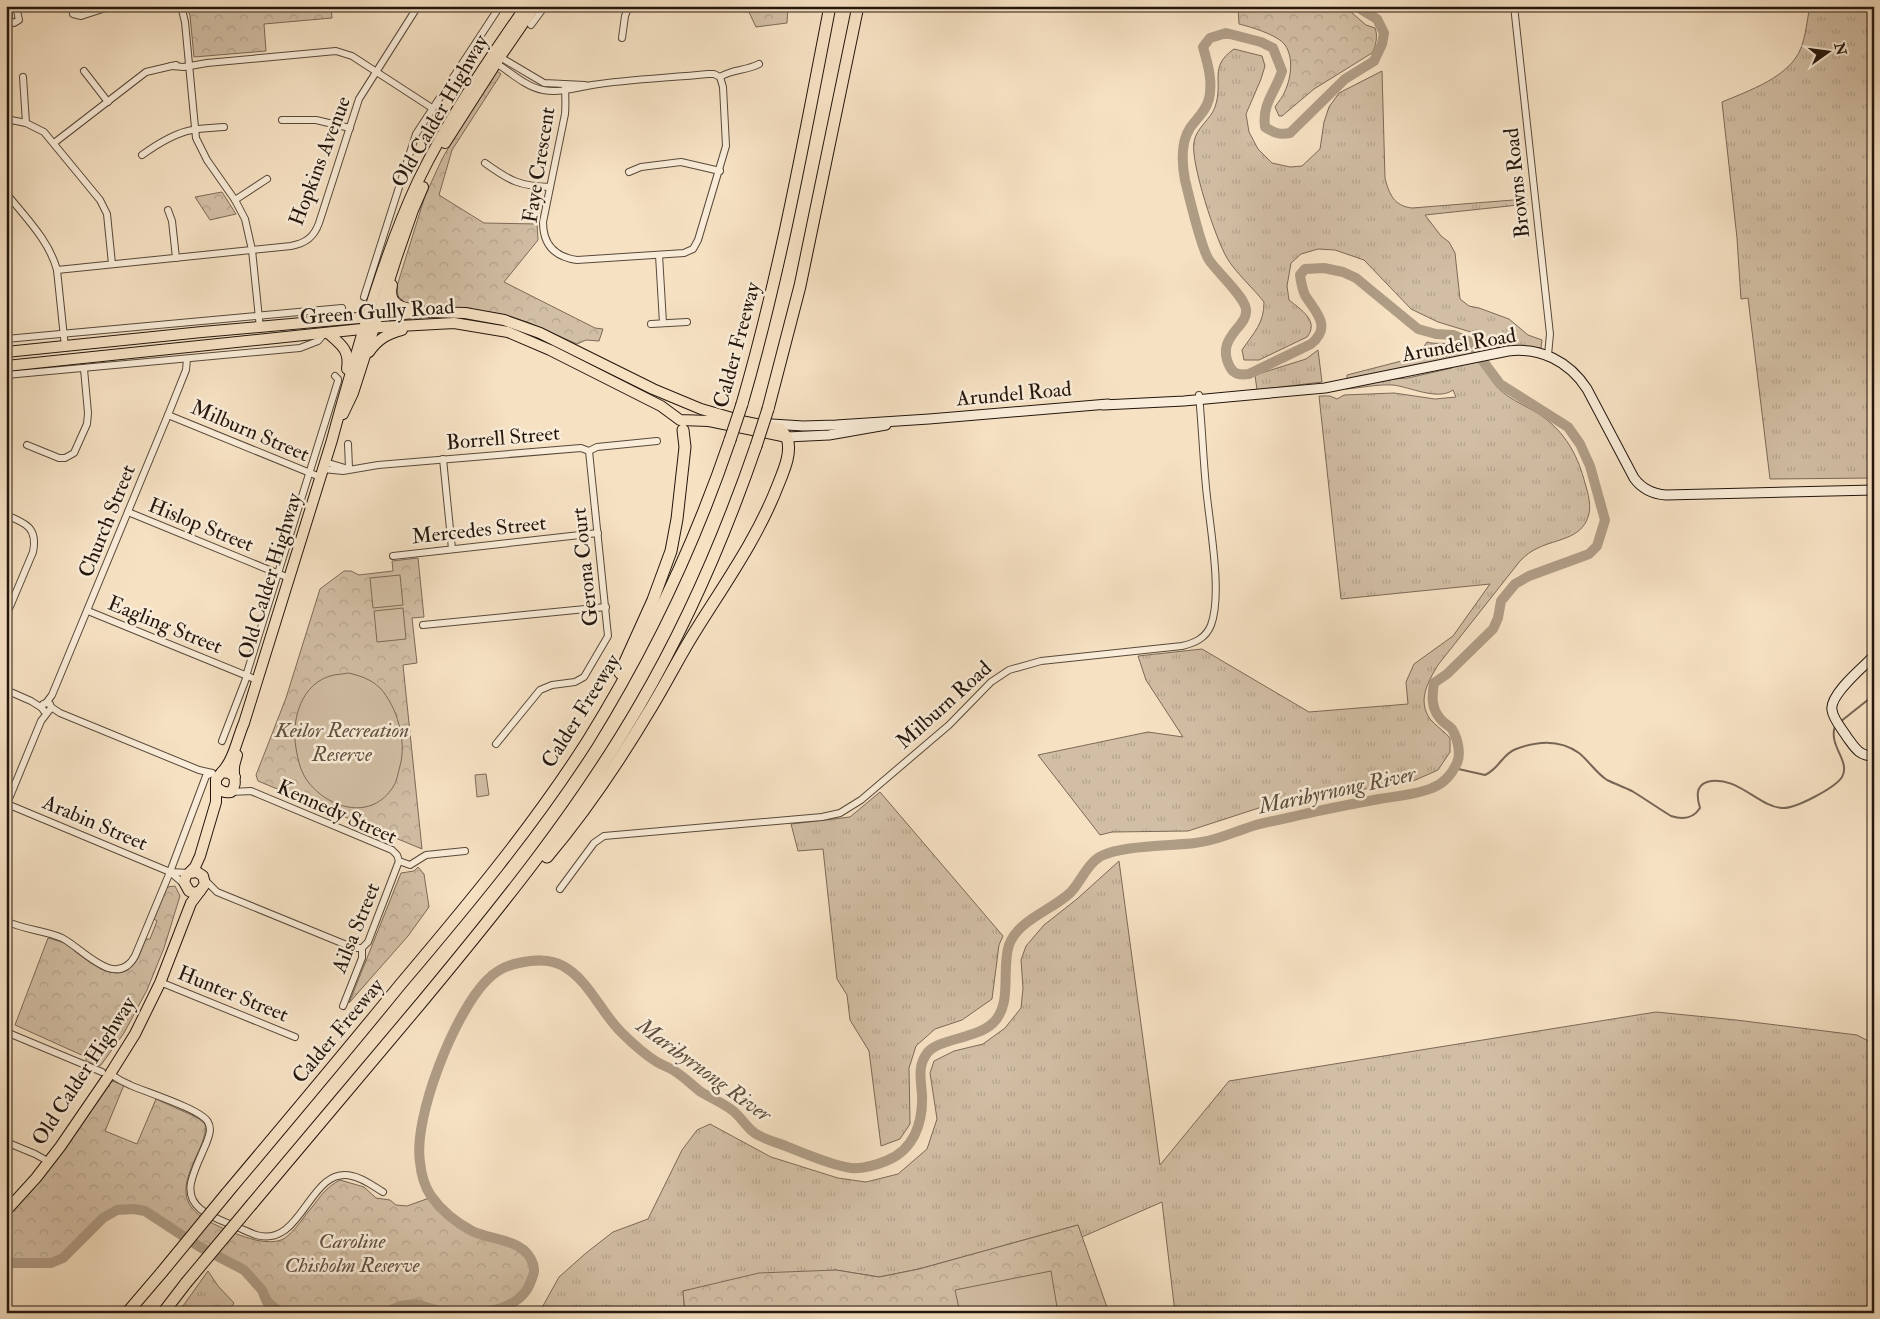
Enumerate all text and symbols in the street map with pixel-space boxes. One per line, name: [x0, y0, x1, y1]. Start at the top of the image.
north arrow: [1802, 28, 1852, 78]
street label: Old Calder Highway: [385, 29, 495, 192]
text: N: [1830, 40, 1850, 58]
street label: Hopkins Avenue: [283, 92, 357, 230]
street label: Faye Crescent: [517, 105, 562, 225]
street label: Browns Road: [1498, 126, 1536, 239]
street label: Calder Freeway: [707, 278, 767, 411]
street label: Green Gully Road: [299, 293, 456, 331]
street label: Arundel Road: [1399, 322, 1519, 369]
street label: Arundel Road: [954, 375, 1073, 413]
street label: Milburn Street: [187, 394, 313, 468]
street label: Borrell Street: [445, 420, 561, 456]
street label: Church Street: [72, 460, 142, 581]
street label: Old Calder Highway: [232, 489, 308, 662]
street label: Hislop Street: [144, 492, 258, 558]
street label: Gerona Court: [565, 506, 605, 628]
street label: Mercedes Street: [410, 509, 548, 550]
street label: Eagling Street: [104, 590, 226, 660]
street label: Calder Freeway: [535, 648, 627, 773]
street label: Milburn Road: [891, 655, 998, 755]
park label: Keilor Recreation Reserve: [274, 717, 409, 768]
water label: Maribyrnong River: [1254, 759, 1420, 821]
street label: Kennedy Street: [273, 774, 401, 850]
street label: Arabin Street: [37, 788, 152, 857]
street label: Ailsa Street: [325, 879, 386, 978]
street label: Hunter Street: [174, 960, 292, 1029]
street label: Calder Freeway: [286, 972, 390, 1089]
street label: Old Calder Highway: [26, 991, 143, 1150]
water label: Maribyrnong River: [630, 1011, 778, 1129]
park label: Caroline Chisholm Reserve: [284, 1228, 421, 1279]

